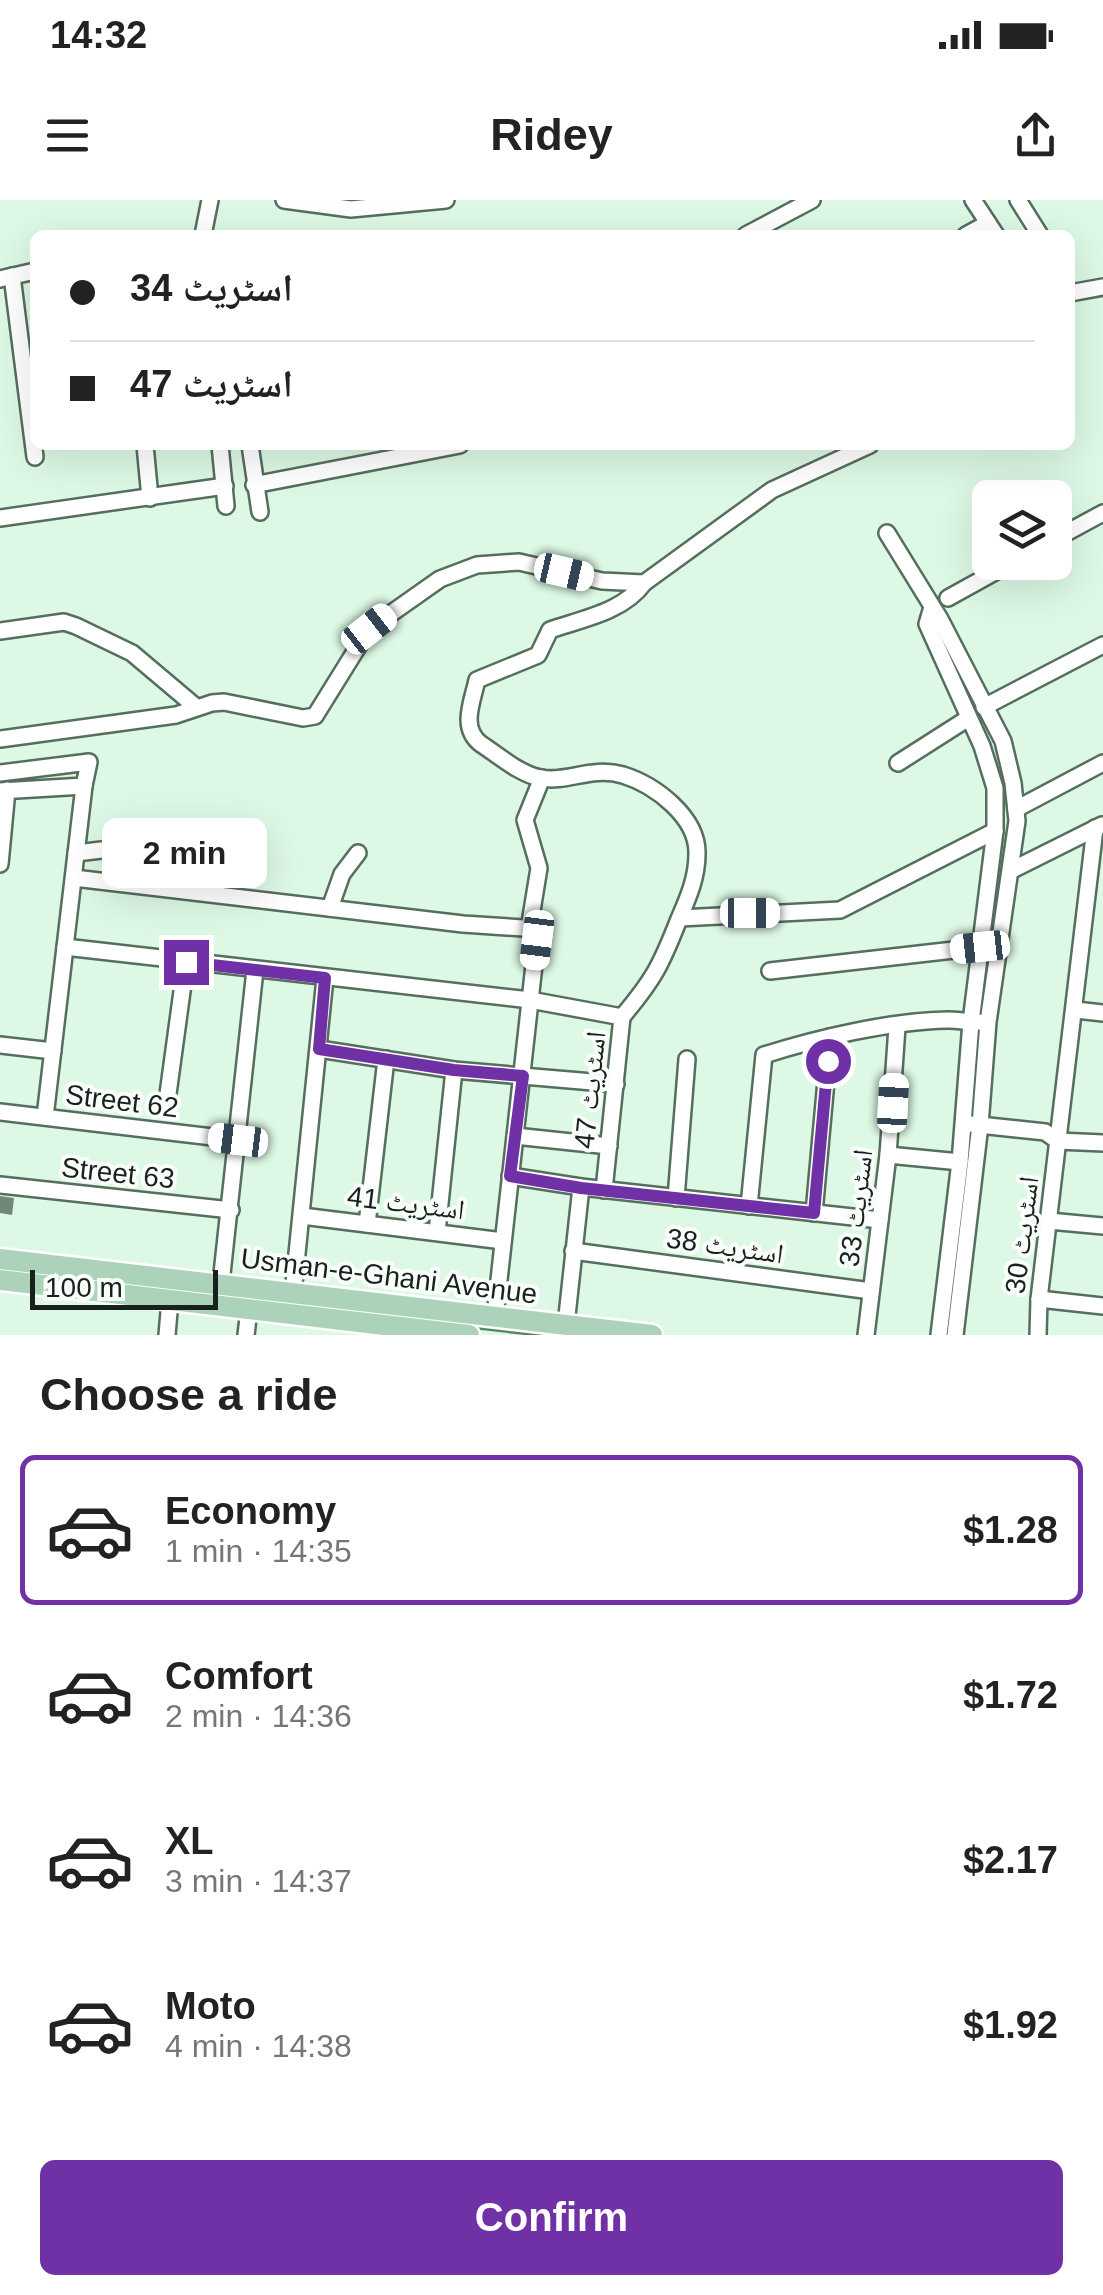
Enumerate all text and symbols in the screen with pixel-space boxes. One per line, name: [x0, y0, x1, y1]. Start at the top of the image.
text: 14:32: [50, 14, 147, 56]
icon: menu: [40, 108, 95, 163]
icon: share: [1008, 108, 1063, 163]
text: Ridey: [490, 109, 613, 160]
text: اسٹریٹ 34: [130, 267, 293, 309]
text: اسٹریٹ 47: [130, 363, 293, 405]
map controls: [972, 480, 1072, 580]
button: layers: [972, 480, 1072, 580]
car: [531, 551, 597, 593]
car: [336, 599, 402, 659]
callout: 2 min: [104, 817, 268, 887]
text: 2 min: [143, 835, 226, 871]
car: [720, 898, 780, 928]
car: [518, 908, 556, 972]
car: [949, 929, 1011, 965]
route end: [164, 940, 209, 985]
street label: اسٹریٹ 47: [568, 1030, 612, 1150]
route start: [806, 1039, 851, 1084]
car: [876, 1072, 910, 1134]
street label: Street 62: [64, 1079, 180, 1123]
car: [206, 1121, 270, 1159]
street label: اسٹریٹ 33: [833, 1148, 879, 1268]
street label: Street 63: [60, 1152, 176, 1194]
street label: اسٹریٹ 30: [999, 1175, 1045, 1295]
street label: اسٹریٹ 41: [346, 1180, 466, 1226]
street label: اسٹریٹ 38: [664, 1222, 786, 1270]
street label: Usman-e-Ghani Avenue: [239, 1242, 539, 1310]
scale bar: [30, 1265, 218, 1310]
text: 100 m: [45, 1272, 123, 1303]
text: Choose a ride: [40, 1369, 338, 1420]
icon: car: [45, 1485, 135, 1575]
text: Economy: [165, 1490, 336, 1532]
text: $1.28: [963, 1509, 1058, 1551]
text: 1 min · 14:35: [165, 1533, 352, 1569]
icon: car: [45, 1650, 135, 1740]
text: Comfort: [165, 1655, 313, 1697]
text: $1.72: [963, 1674, 1058, 1716]
text: 2 min · 14:36: [165, 1698, 352, 1734]
icon: car: [45, 1815, 135, 1905]
text: XL: [165, 1820, 214, 1862]
text: $2.17: [963, 1839, 1058, 1881]
text: 3 min · 14:37: [165, 1863, 352, 1899]
icon: car: [45, 1980, 135, 2070]
text: Moto: [165, 1985, 256, 2027]
text: $1.92: [963, 2004, 1058, 2046]
text: 4 min · 14:38: [165, 2028, 352, 2064]
button: Confirm: [40, 2160, 1063, 2275]

